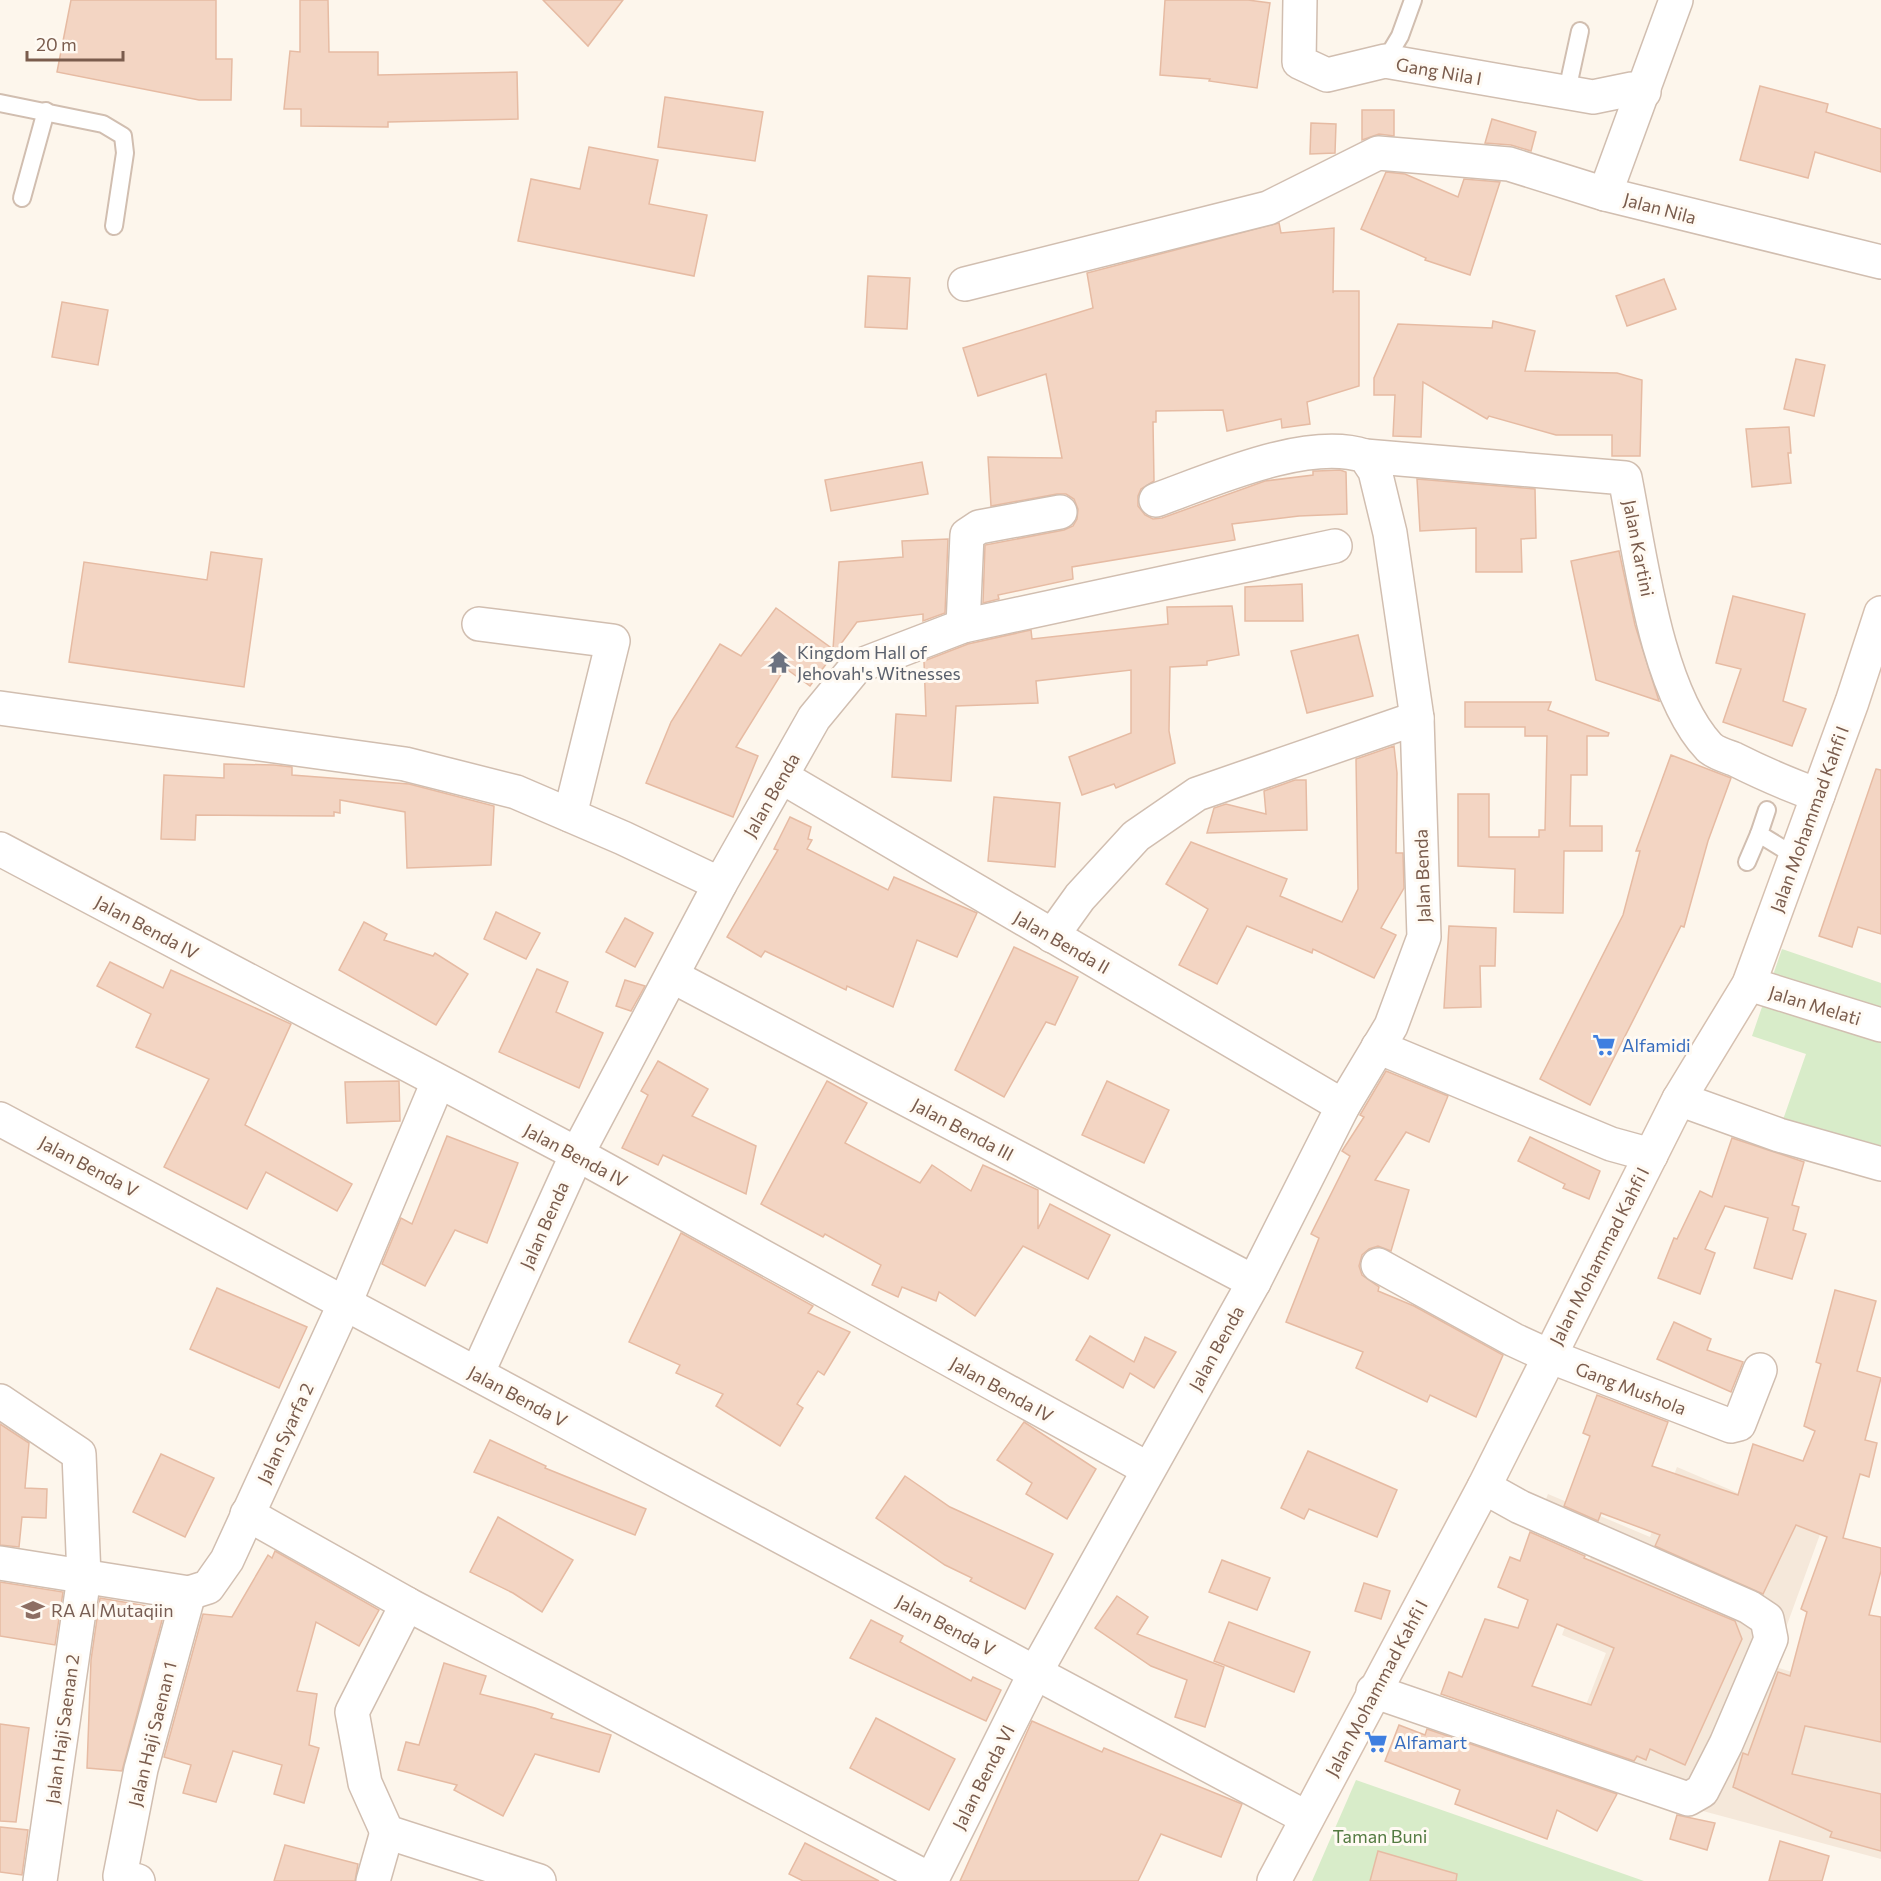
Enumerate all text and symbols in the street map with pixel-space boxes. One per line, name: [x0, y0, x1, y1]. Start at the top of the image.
scale bar: [27, 24, 123, 62]
text: 20 m: [36, 33, 77, 55]
street label: Gang Nila I: [1394, 53, 1484, 89]
street label: Jalan Nila: [1621, 188, 1699, 228]
street label: Jalan Kartini: [1619, 498, 1659, 598]
place label: Kingdom Hall of Jehovah's Witnesses: [797, 641, 961, 684]
temple icon: Kingdom Hall of Jehovah's Witnesses: [766, 649, 792, 675]
street label: Jalan Mohammad Kahfi I: [1765, 723, 1853, 915]
street label: Jalan Benda: [738, 749, 804, 841]
street label: Jalan Benda: [1409, 829, 1435, 923]
street label: Jalan Benda IV: [91, 890, 203, 964]
street label: Jalan Benda II: [1010, 906, 1114, 978]
street label: Jalan Melati: [1766, 981, 1864, 1029]
supermarket icon: Alfamidi: [1591, 1032, 1617, 1058]
place label: Alfamidi: [1622, 1034, 1691, 1056]
street label: Jalan Benda III: [908, 1093, 1018, 1165]
street label: Jalan Benda IV: [520, 1118, 632, 1192]
street label: Jalan Benda V: [36, 1131, 142, 1201]
street label: Jalan Mohammad Kahfi I: [1545, 1163, 1653, 1349]
street label: Jalan Benda: [515, 1178, 573, 1272]
street label: Jalan Benda: [1184, 1302, 1248, 1394]
street label: Jalan Benda IV: [947, 1352, 1057, 1426]
street label: Gang Mushola: [1573, 1357, 1689, 1419]
street label: Jalan Benda V: [465, 1361, 571, 1431]
street label: Jalan Syarfa 2: [252, 1379, 318, 1487]
street label: Jalan Benda V: [893, 1590, 999, 1660]
street label: Jalan Mohammad Kahfi I: [1320, 1596, 1432, 1780]
school or university icon: RA Al Mutaqiin: [20, 1597, 46, 1623]
place label: RA Al Mutaqiin: [51, 1599, 174, 1621]
street label: Jalan Haji Saenan 2: [41, 1653, 83, 1805]
street label: Jalan Haji Saenan 1: [123, 1659, 181, 1809]
street label: Jalan Benda VI: [947, 1721, 1019, 1833]
supermarket icon: Alfamart: [1363, 1729, 1389, 1755]
place label: Alfamart: [1394, 1731, 1467, 1753]
park label: Taman Buni: [1333, 1825, 1427, 1847]

